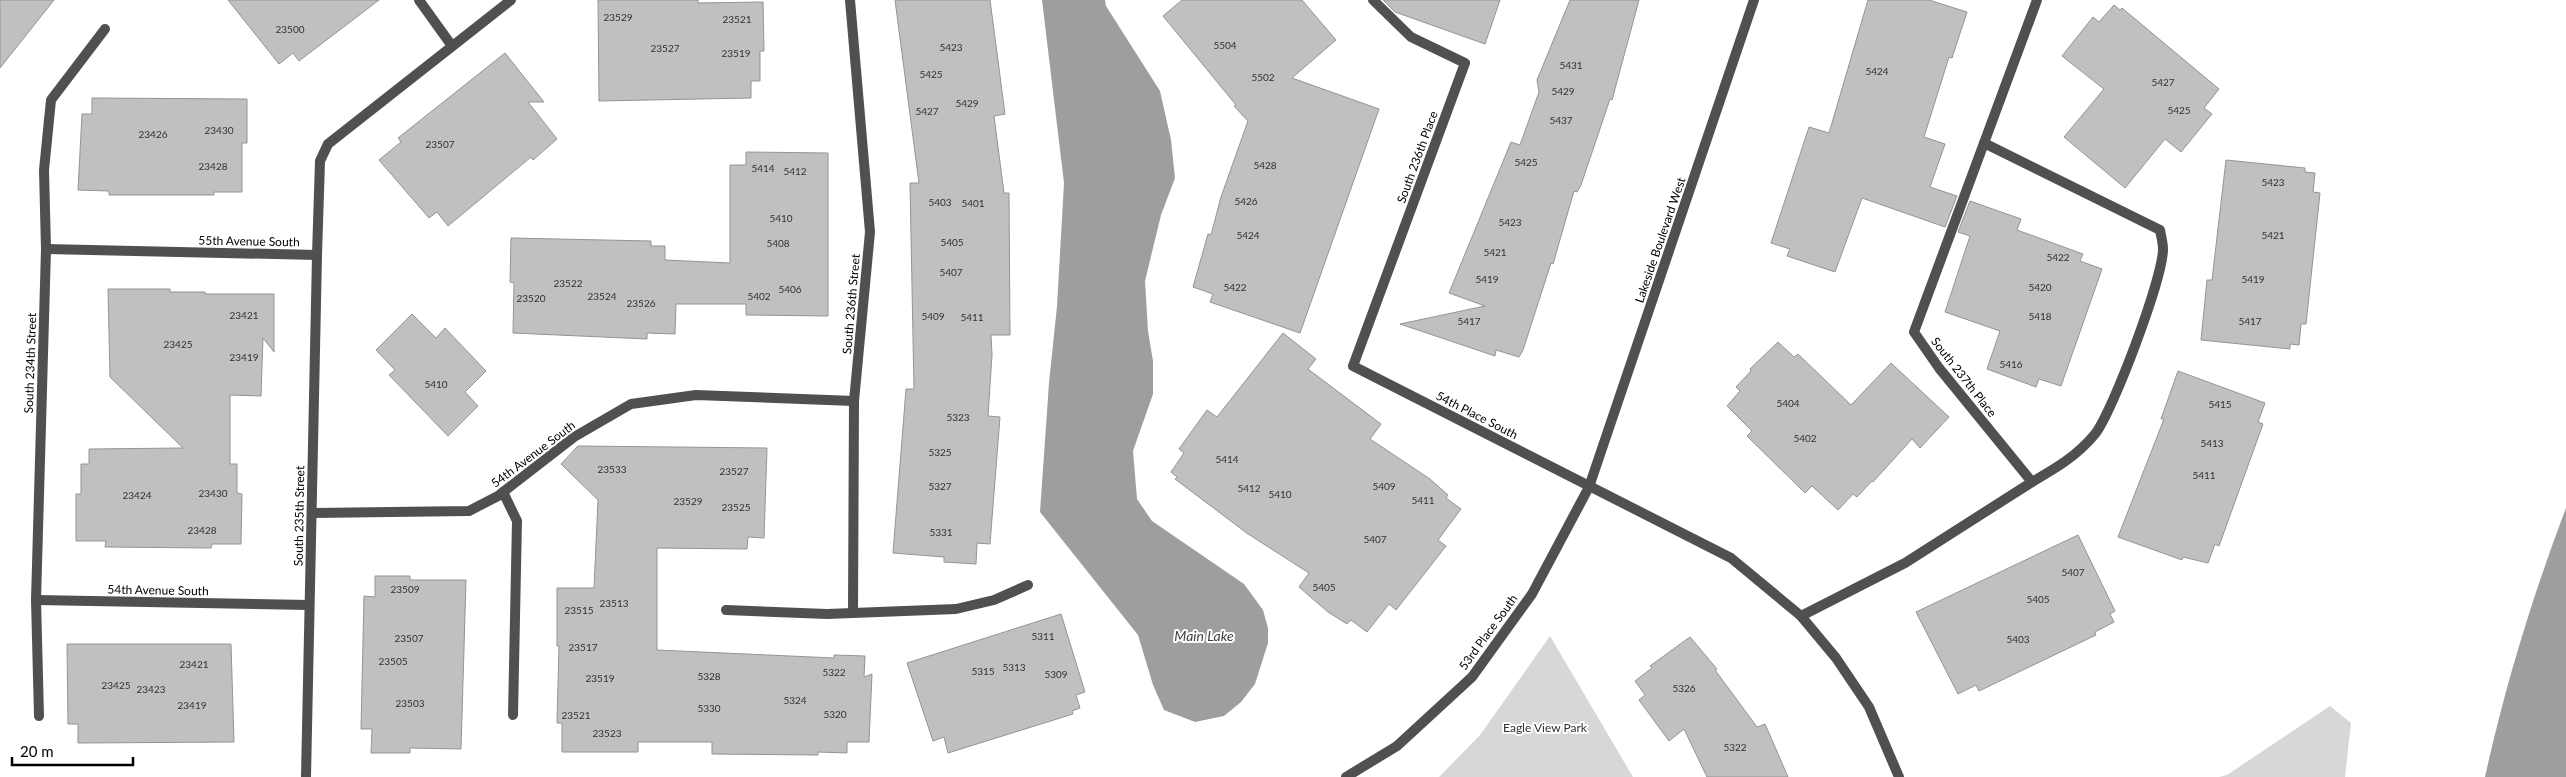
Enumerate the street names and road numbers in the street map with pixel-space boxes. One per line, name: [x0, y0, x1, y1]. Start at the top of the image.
street label: South 236th Place: [1393, 109, 1441, 205]
street label: Lakeside Boulevard West: [1631, 175, 1689, 305]
street label: 55th Avenue South: [198, 233, 300, 249]
street label: South 236th Street: [839, 253, 863, 355]
street label: South 234th Street: [21, 312, 39, 414]
street label: South 237th Place: [1928, 334, 2000, 420]
street label: 54th Place South: [1434, 388, 1520, 442]
street label: 54th Avenue South: [488, 418, 578, 490]
street label: South 235th Street: [291, 465, 307, 566]
street label: 54th Avenue South: [107, 582, 209, 598]
street label: 53rd Place South: [1456, 591, 1520, 673]

